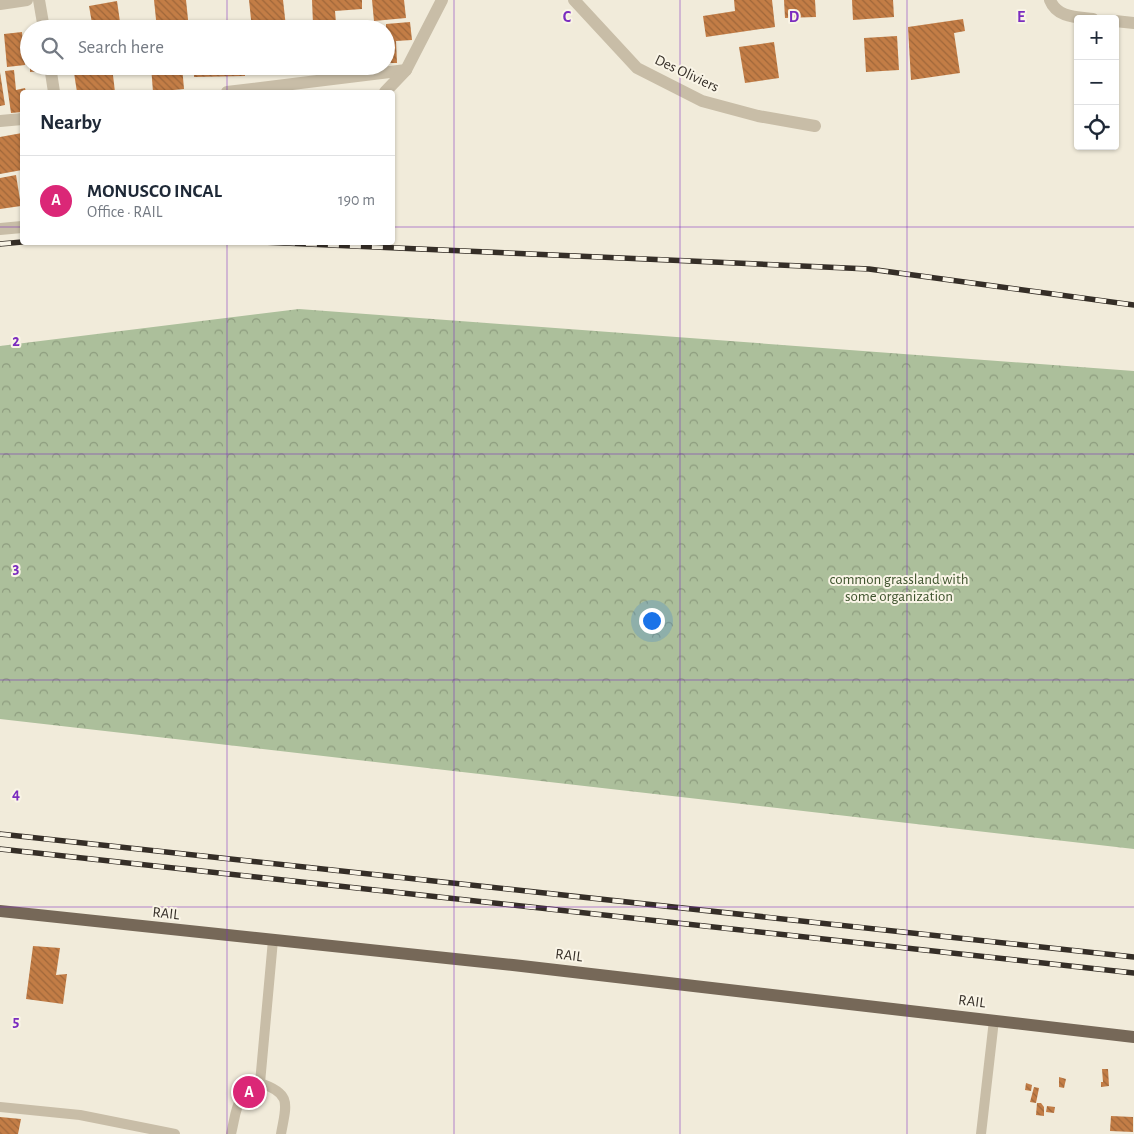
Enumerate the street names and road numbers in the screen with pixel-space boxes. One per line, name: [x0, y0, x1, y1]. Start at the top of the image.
street label: Des Oliviers: [652, 52, 721, 95]
street label: RAIL: [152, 905, 181, 922]
street label: RAIL: [554, 946, 584, 965]
street label: RAIL: [957, 992, 987, 1011]

